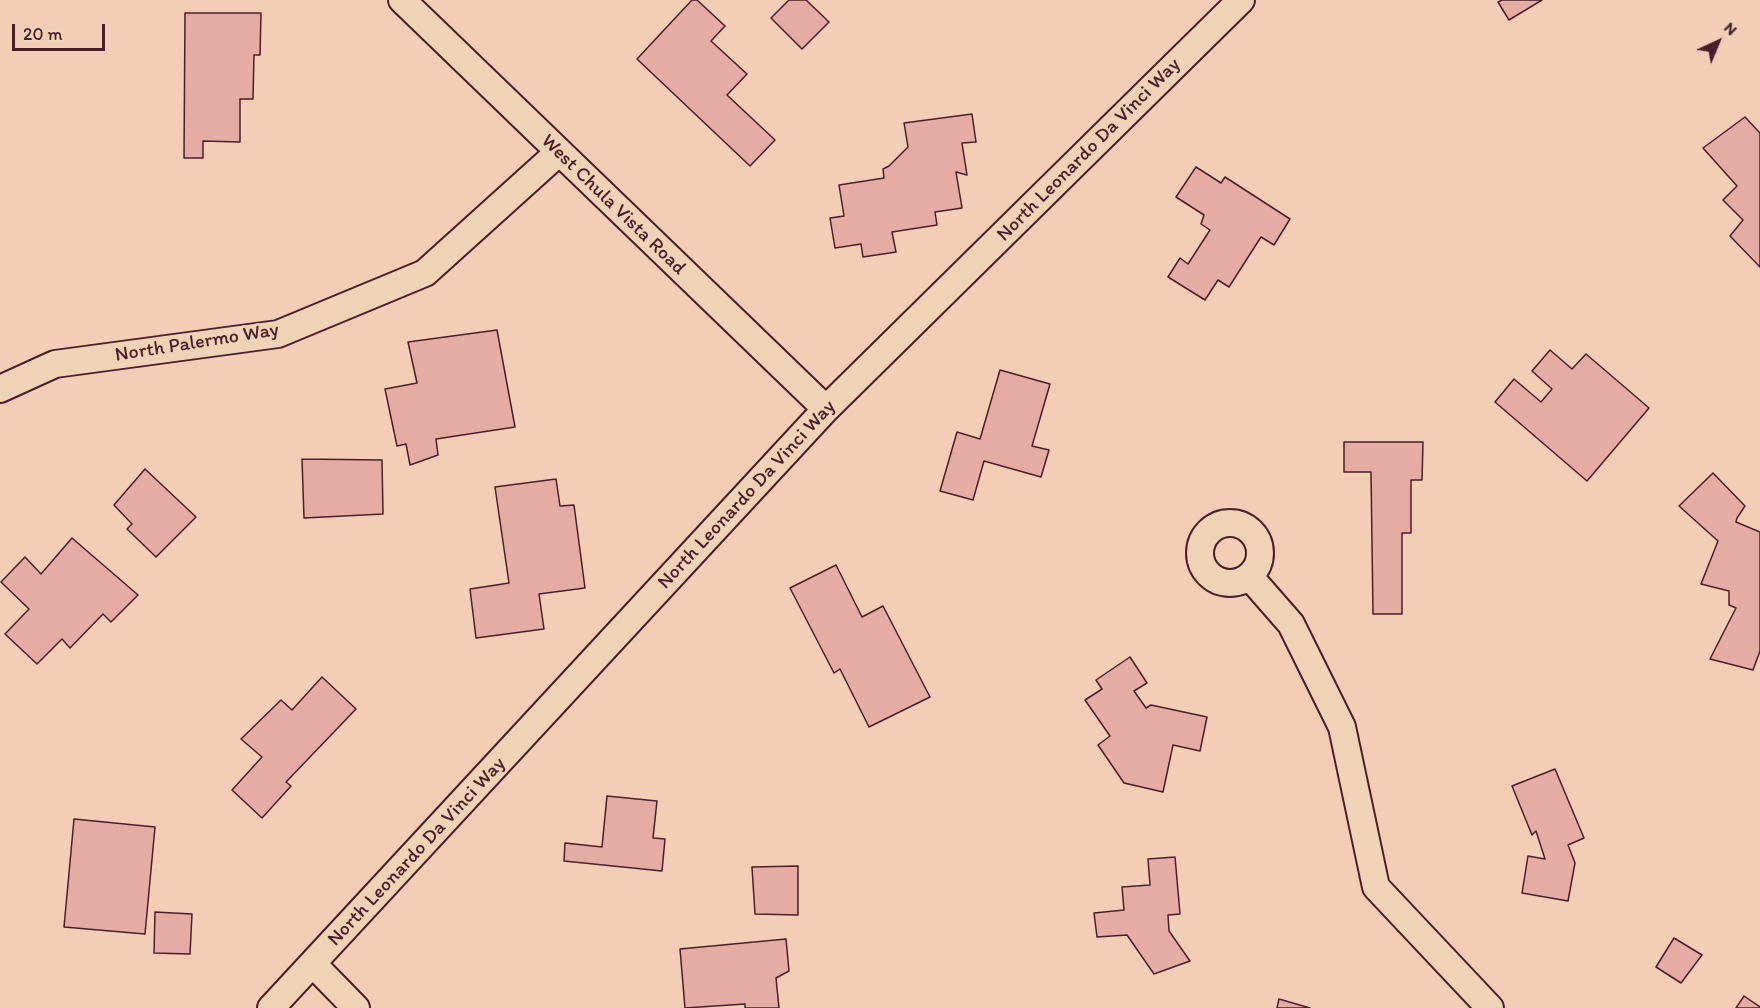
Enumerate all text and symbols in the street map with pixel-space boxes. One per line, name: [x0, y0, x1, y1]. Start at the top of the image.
scale bar: [15, 12, 108, 50]
north arrow: [1688, 12, 1748, 72]
text: N: [1720, 18, 1741, 39]
text: 20 m: [23, 23, 63, 45]
street label: North Leonardo Da Vinci Way: [992, 53, 1186, 247]
street label: West Chula Vista Road: [536, 130, 690, 280]
street label: North Palermo Way: [113, 318, 281, 368]
street label: North Leonardo Da Vinci Way: [653, 395, 841, 595]
street label: North Leonardo Da Vinci Way: [323, 752, 511, 952]

